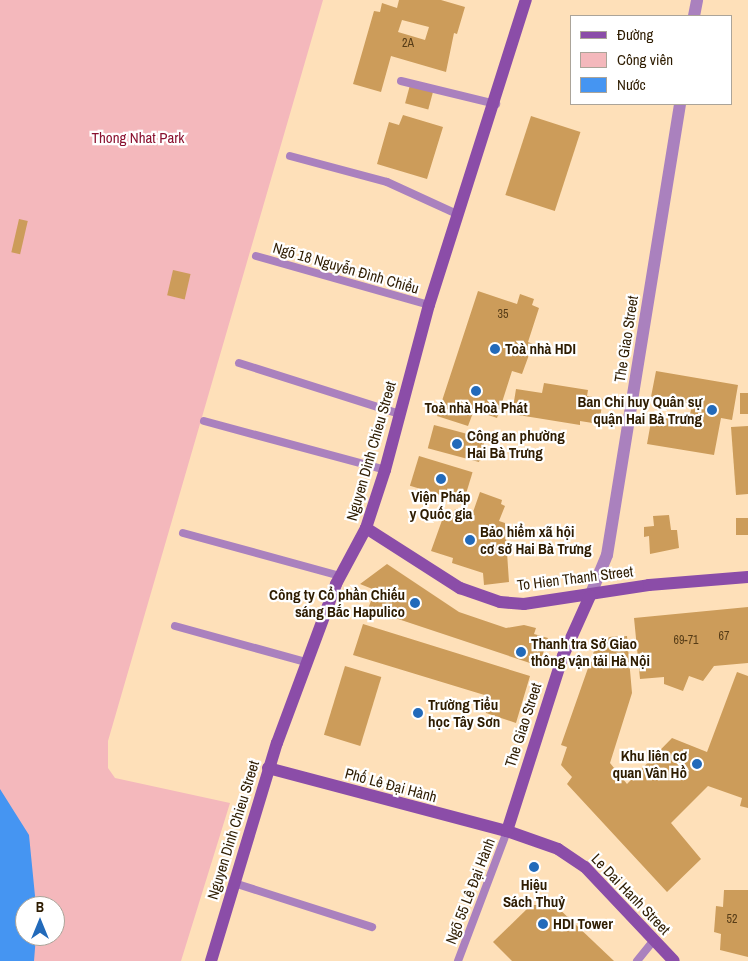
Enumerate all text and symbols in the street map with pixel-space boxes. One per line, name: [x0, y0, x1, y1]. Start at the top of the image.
legend: [570, 15, 733, 105]
text: Đường: [617, 24, 653, 45]
house number: 2A: [402, 37, 414, 51]
text: Công viên: [617, 49, 673, 70]
text: Nước: [617, 74, 646, 95]
park label: Thong Nhat Park: [92, 129, 184, 147]
street label: Ngõ 18 Nguyễn Đình Chiểu: [271, 239, 421, 297]
street label: The Giao Street: [610, 294, 642, 384]
house number: 35: [498, 308, 508, 322]
place label: Toà nhà HDI: [505, 340, 576, 358]
marker: Toà nhà HDI: [489, 343, 501, 355]
street label: Nguyen Dinh Chieu Street: [342, 379, 400, 523]
marker: Toà nhà Hoà Phát: [470, 385, 482, 397]
place label: Ban Chỉ huy Quân sự quận Hai Bà Trưng: [578, 392, 702, 427]
place label: Toà nhà Hoà Phát: [425, 399, 527, 417]
marker: Ban Chỉ huy Quân sự quận Hai Bà Trưng: [706, 404, 718, 416]
place label: Công an phường Hai Bà Trưng: [467, 426, 565, 461]
marker: Công an phường Hai Bà Trưng: [451, 438, 463, 450]
marker: Viện Pháp y Quốc gia: [435, 473, 447, 485]
place label: Viện Pháp y Quốc gia: [410, 487, 472, 522]
place label: Bảo hiểm xã hội cơ sở Hai Bà Trưng: [480, 522, 591, 557]
marker: Bảo hiểm xã hội cơ sở Hai Bà Trưng: [464, 534, 476, 546]
street label: To Hien Thanh Street: [516, 562, 634, 594]
place label: Công ty Cổ phần Chiếu sáng Bắc Hapulico: [269, 585, 405, 620]
marker: Công ty Cổ phần Chiếu sáng Bắc Hapulico: [409, 597, 421, 609]
house number: 67: [719, 630, 729, 644]
place label: Thanh tra Sở Giao thông vận tải Hà Nội: [531, 634, 650, 669]
house number: 69-71: [673, 634, 699, 648]
marker: Thanh tra Sở Giao thông vận tải Hà Nội: [515, 646, 527, 658]
street label: The Giao Street: [501, 681, 545, 769]
place label: Trường Tiểu học Tây Sơn: [428, 695, 500, 730]
marker: Trường Tiểu học Tây Sơn: [412, 707, 424, 719]
place label: Khu liên cơ quan Vân Hồ: [612, 746, 687, 781]
street label: Nguyen Dinh Chieu Street: [203, 758, 263, 902]
marker: Khu liên cơ quan Vân Hồ: [691, 758, 703, 770]
street label: Phố Lê Đại Hành: [343, 764, 439, 806]
street label: Ngõ 55 Lê Đại Hành: [442, 835, 498, 947]
street label: Le Dai Hanh Street: [588, 850, 674, 938]
marker: Hiệu Sách Thuỷ: [528, 861, 540, 873]
place label: Hiệu Sách Thuỷ: [503, 875, 565, 910]
north arrow: [15, 896, 65, 946]
text: B: [36, 898, 44, 916]
house number: 52: [727, 913, 737, 927]
place label: HDI Tower: [553, 915, 613, 933]
marker: HDI Tower: [537, 918, 549, 930]

